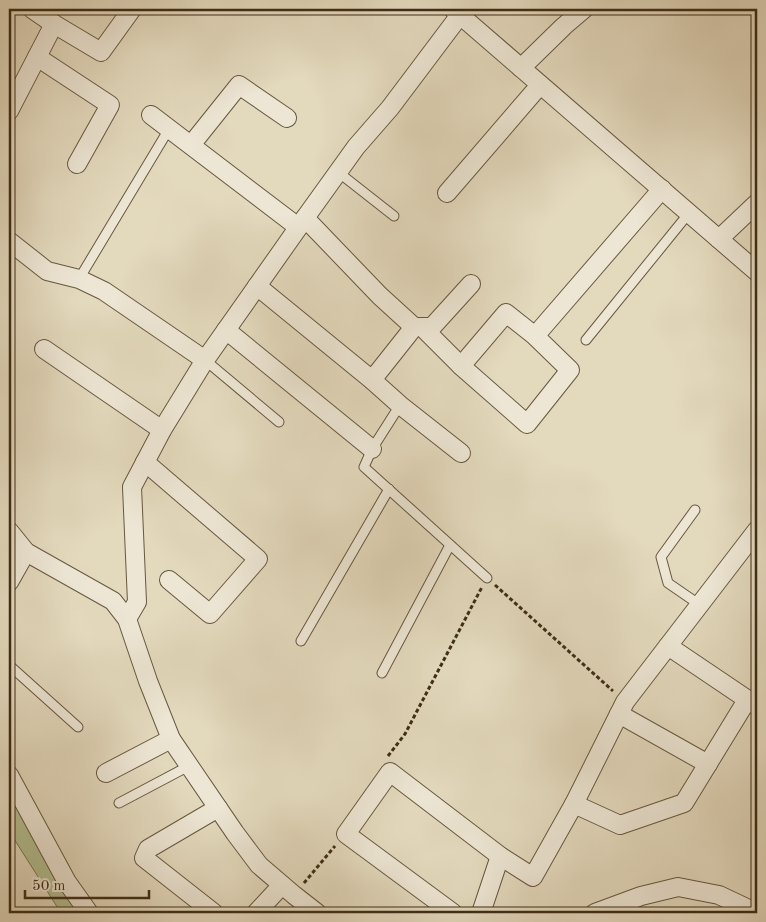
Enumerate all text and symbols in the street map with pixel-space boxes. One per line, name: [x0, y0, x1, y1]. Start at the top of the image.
scale bar: [25, 867, 149, 899]
text: 50 m: [32, 879, 66, 894]

